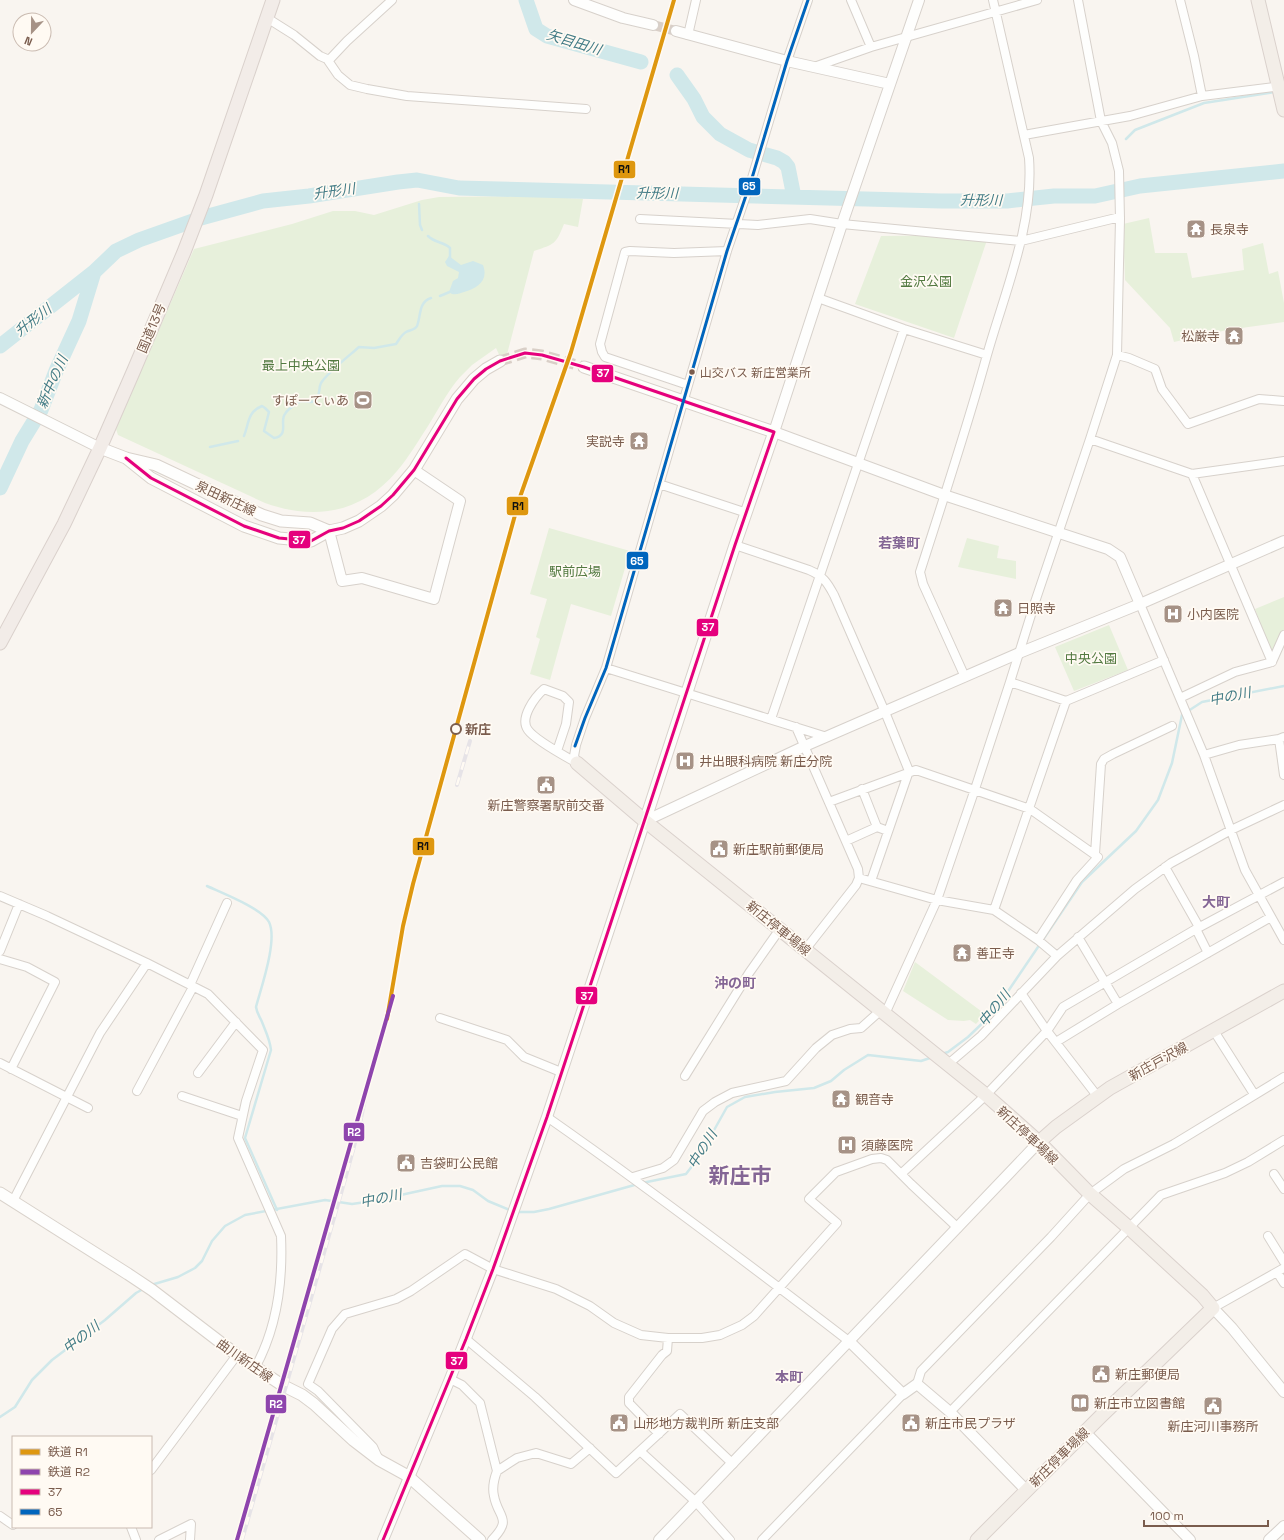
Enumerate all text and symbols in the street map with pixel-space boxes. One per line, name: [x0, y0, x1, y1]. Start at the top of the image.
north arrow: [12, 12, 52, 52]
water label: 矢目田川: [545, 25, 605, 59]
text: N: [22, 33, 34, 49]
line badge: R1: [613, 160, 636, 179]
text: R1: [618, 162, 630, 176]
line badge: 65: [738, 177, 761, 196]
water label: 升形川: [312, 179, 358, 203]
text: 65: [742, 179, 756, 193]
water label: 升形川: [636, 184, 680, 202]
water label: 升形川: [960, 191, 1004, 209]
temple icon: 長泉寺: [1185, 218, 1207, 240]
place label: 長泉寺: [1210, 221, 1249, 238]
park label: 金沢公園: [900, 273, 952, 290]
water label: 升形川: [11, 299, 57, 340]
street label: 国道13号: [133, 301, 170, 356]
temple icon: 松厳寺: [1223, 325, 1245, 347]
place label: 松厳寺: [1181, 328, 1220, 345]
water label: 新中の川: [32, 351, 72, 411]
park label: 最上中央公園: [262, 357, 340, 374]
line badge: 37: [591, 364, 614, 383]
place label: 山交バス 新庄営業所: [700, 365, 811, 381]
text: 37: [597, 366, 609, 380]
marker: 山交バス 新庄営業所: [687, 367, 697, 377]
sports icon: すぽーてぃあ: [352, 389, 374, 411]
place label: すぽーてぃあ: [272, 392, 349, 409]
temple icon: 実説寺: [628, 430, 650, 452]
place label: 実説寺: [586, 433, 625, 450]
street label: 泉田新庄線: [193, 477, 259, 520]
line badge: R1: [506, 496, 529, 516]
text: R1: [512, 499, 524, 513]
line badge: 37: [288, 530, 311, 549]
text: 37: [293, 533, 305, 547]
district label: 若葉町: [878, 534, 920, 552]
line badge: 65: [626, 551, 649, 570]
text: 65: [630, 554, 644, 568]
park label: 駅前広場: [549, 563, 601, 580]
temple icon: 日照寺: [992, 597, 1014, 619]
place label: 日照寺: [1017, 600, 1056, 617]
hospital icon: 小内医院: [1162, 603, 1184, 625]
place label: 小内医院: [1187, 606, 1239, 623]
line badge: 37: [696, 618, 719, 637]
text: 37: [702, 620, 714, 634]
park label: 中央公園: [1065, 650, 1117, 667]
water label: 中の川: [1208, 683, 1254, 709]
place label: 新庄: [465, 721, 491, 738]
marker: 新庄: [450, 723, 462, 735]
hospital icon: 井出眼科病院 新庄分院: [674, 750, 696, 772]
place label: 井出眼科病院 新庄分院: [699, 753, 832, 770]
public building icon: 新庄警察署駅前交番: [535, 774, 557, 796]
place label: 新庄警察署駅前交番: [487, 797, 605, 814]
line badge: R1: [412, 837, 435, 856]
public building icon: 新庄駅前郵便局: [708, 838, 730, 860]
text: R1: [417, 839, 429, 853]
place label: 新庄駅前郵便局: [733, 841, 824, 858]
district label: 大町: [1202, 893, 1230, 911]
street label: 新庄停車場線: [743, 897, 814, 960]
temple icon: 善正寺: [951, 942, 973, 964]
place label: 善正寺: [976, 945, 1015, 962]
district label: 沖の町: [714, 974, 756, 992]
water label: 中の川: [974, 984, 1015, 1030]
line badge: 37: [575, 986, 598, 1005]
text: 37: [581, 989, 593, 1003]
street label: 新庄戸沢線: [1126, 1038, 1191, 1085]
temple icon: 観音寺: [830, 1088, 852, 1110]
place label: 観音寺: [855, 1091, 894, 1108]
street label: 新庄停車場線: [993, 1103, 1062, 1168]
line badge: R2: [343, 1122, 365, 1142]
text: R2: [347, 1125, 361, 1139]
water label: 中の川: [683, 1125, 722, 1172]
hospital icon: 須藤医院: [836, 1134, 858, 1156]
place label: 須藤医院: [861, 1137, 913, 1154]
public building icon: 吉袋町公民館: [395, 1152, 417, 1174]
place label: 吉袋町公民館: [420, 1155, 498, 1172]
district label: 新庄市: [709, 1162, 772, 1189]
water label: 中の川: [359, 1185, 405, 1211]
water label: 中の川: [59, 1316, 105, 1357]
street label: 曲川新庄線: [213, 1335, 276, 1386]
line badge: 37: [445, 1351, 468, 1370]
text: 37: [451, 1354, 463, 1368]
public building icon: 新庄郵便局: [1090, 1363, 1112, 1385]
place label: 新庄郵便局: [1115, 1366, 1180, 1383]
district label: 本町: [775, 1368, 803, 1386]
library icon: 新庄市立図書館: [1069, 1392, 1091, 1414]
line badge: R2: [265, 1394, 287, 1414]
place label: 新庄市立図書館: [1094, 1395, 1185, 1412]
public building icon: 新庄河川事務所: [1202, 1395, 1224, 1417]
text: R2: [269, 1397, 283, 1411]
public building icon: 山形地方裁判所 新庄支部: [608, 1412, 630, 1434]
public building icon: 新庄市民プラザ: [900, 1412, 922, 1434]
place label: 山形地方裁判所 新庄支部: [633, 1415, 779, 1432]
place label: 新庄市民プラザ: [925, 1415, 1016, 1432]
place label: 新庄河川事務所: [1167, 1418, 1259, 1435]
street label: 新庄停車場線: [1026, 1424, 1093, 1491]
legend: [12, 1436, 152, 1528]
text: 鉄道 R1: [48, 1444, 88, 1460]
text: 鉄道 R2: [48, 1464, 90, 1480]
text: 37: [48, 1484, 62, 1500]
scale bar: [1144, 1502, 1268, 1528]
text: 65: [48, 1504, 63, 1520]
text: 100 m: [1150, 1508, 1184, 1524]

